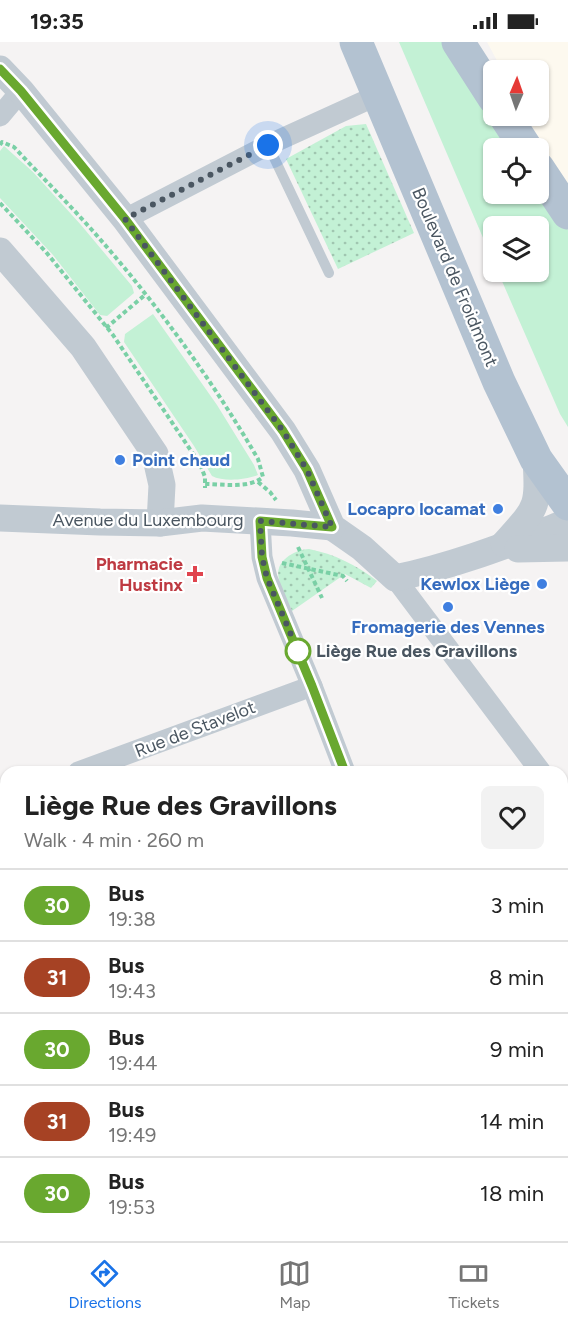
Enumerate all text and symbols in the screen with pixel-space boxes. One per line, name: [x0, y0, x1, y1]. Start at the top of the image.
text: 19:35: [30, 8, 84, 35]
north arrow: [483, 60, 549, 126]
map controls: [483, 60, 549, 282]
your location: [253, 130, 283, 160]
button: locate: [483, 138, 549, 204]
street label: Boulevard de Froidmont: [407, 184, 503, 370]
button: layers: [483, 216, 549, 282]
place label: Point chaud: [132, 449, 230, 471]
marker: Point chaud: [113, 453, 127, 467]
place label: Locapro locamat: [347, 498, 486, 520]
marker: Locapro locamat: [491, 502, 505, 516]
street label: Avenue du Luxembourg: [52, 509, 244, 531]
place label: Pharmacie Hustinx: [96, 553, 183, 596]
marker: Pharmacie Hustinx: [188, 567, 202, 581]
place label: Kewlox Liège: [420, 573, 530, 595]
marker: Kewlox Liège: [535, 577, 549, 591]
marker: Fromagerie des Vennes: [441, 600, 455, 614]
place label: Fromagerie des Vennes: [351, 616, 545, 638]
marker: Liège Rue des Gravillons: [285, 638, 311, 664]
place label: Liège Rue des Gravillons: [316, 640, 518, 662]
street label: Rue de Stavelot: [132, 696, 259, 762]
button: heart: [481, 786, 544, 849]
text: Liège Rue des Gravillons: [24, 788, 337, 822]
text: Walk · 4 min · 260 m: [24, 828, 204, 852]
text: Bus: [108, 880, 144, 907]
text: 3 min: [490, 892, 544, 919]
text: 30: [44, 893, 70, 918]
text: 19:38: [108, 907, 156, 931]
text: Bus: [108, 952, 144, 979]
text: 8 min: [489, 964, 544, 991]
text: 31: [47, 965, 67, 990]
text: 19:43: [108, 979, 156, 1003]
text: Bus: [108, 1024, 144, 1051]
text: 9 min: [490, 1036, 544, 1063]
text: 30: [44, 1037, 70, 1062]
text: 19:44: [108, 1051, 157, 1075]
text: Bus: [108, 1096, 144, 1123]
text: 14 min: [480, 1108, 544, 1135]
text: 31: [47, 1109, 67, 1134]
text: 19:49: [108, 1123, 156, 1147]
text: Bus: [108, 1168, 144, 1195]
text: 18 min: [480, 1180, 544, 1207]
text: 30: [44, 1181, 70, 1206]
text: 19:53: [108, 1195, 155, 1219]
tab: Directions: [69, 1257, 141, 1312]
tab: Map: [278, 1257, 311, 1312]
tab: Tickets: [448, 1257, 499, 1312]

